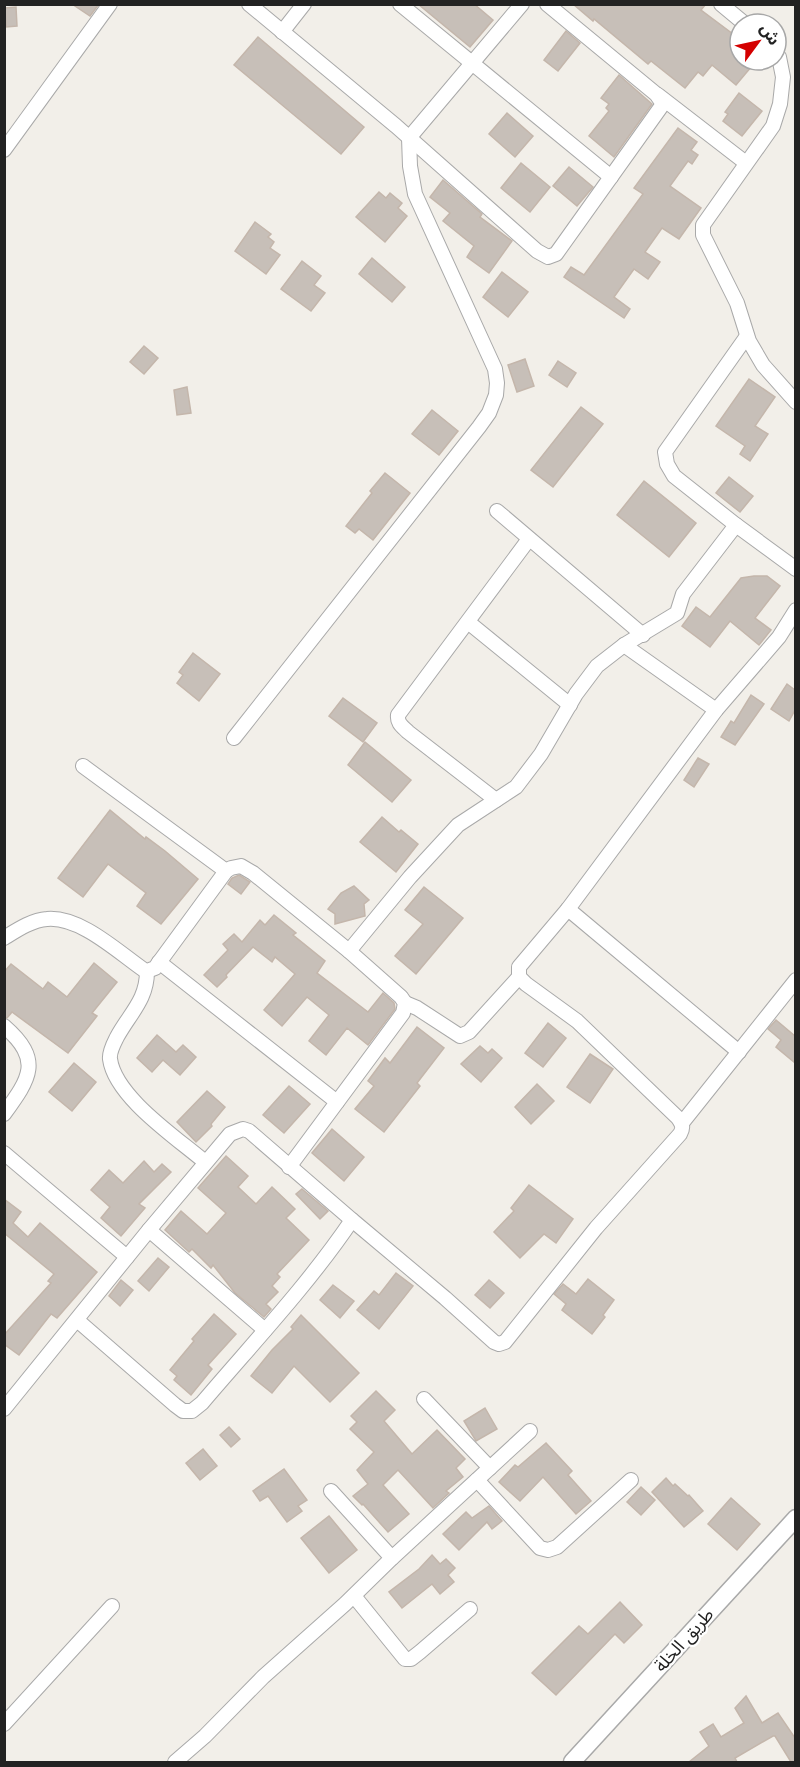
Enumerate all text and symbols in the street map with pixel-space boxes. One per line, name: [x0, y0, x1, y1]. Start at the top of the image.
north arrow: [728, 12, 788, 72]
text: ش: [756, 20, 783, 49]
street label: طريق الخلة: [650, 1604, 718, 1676]

